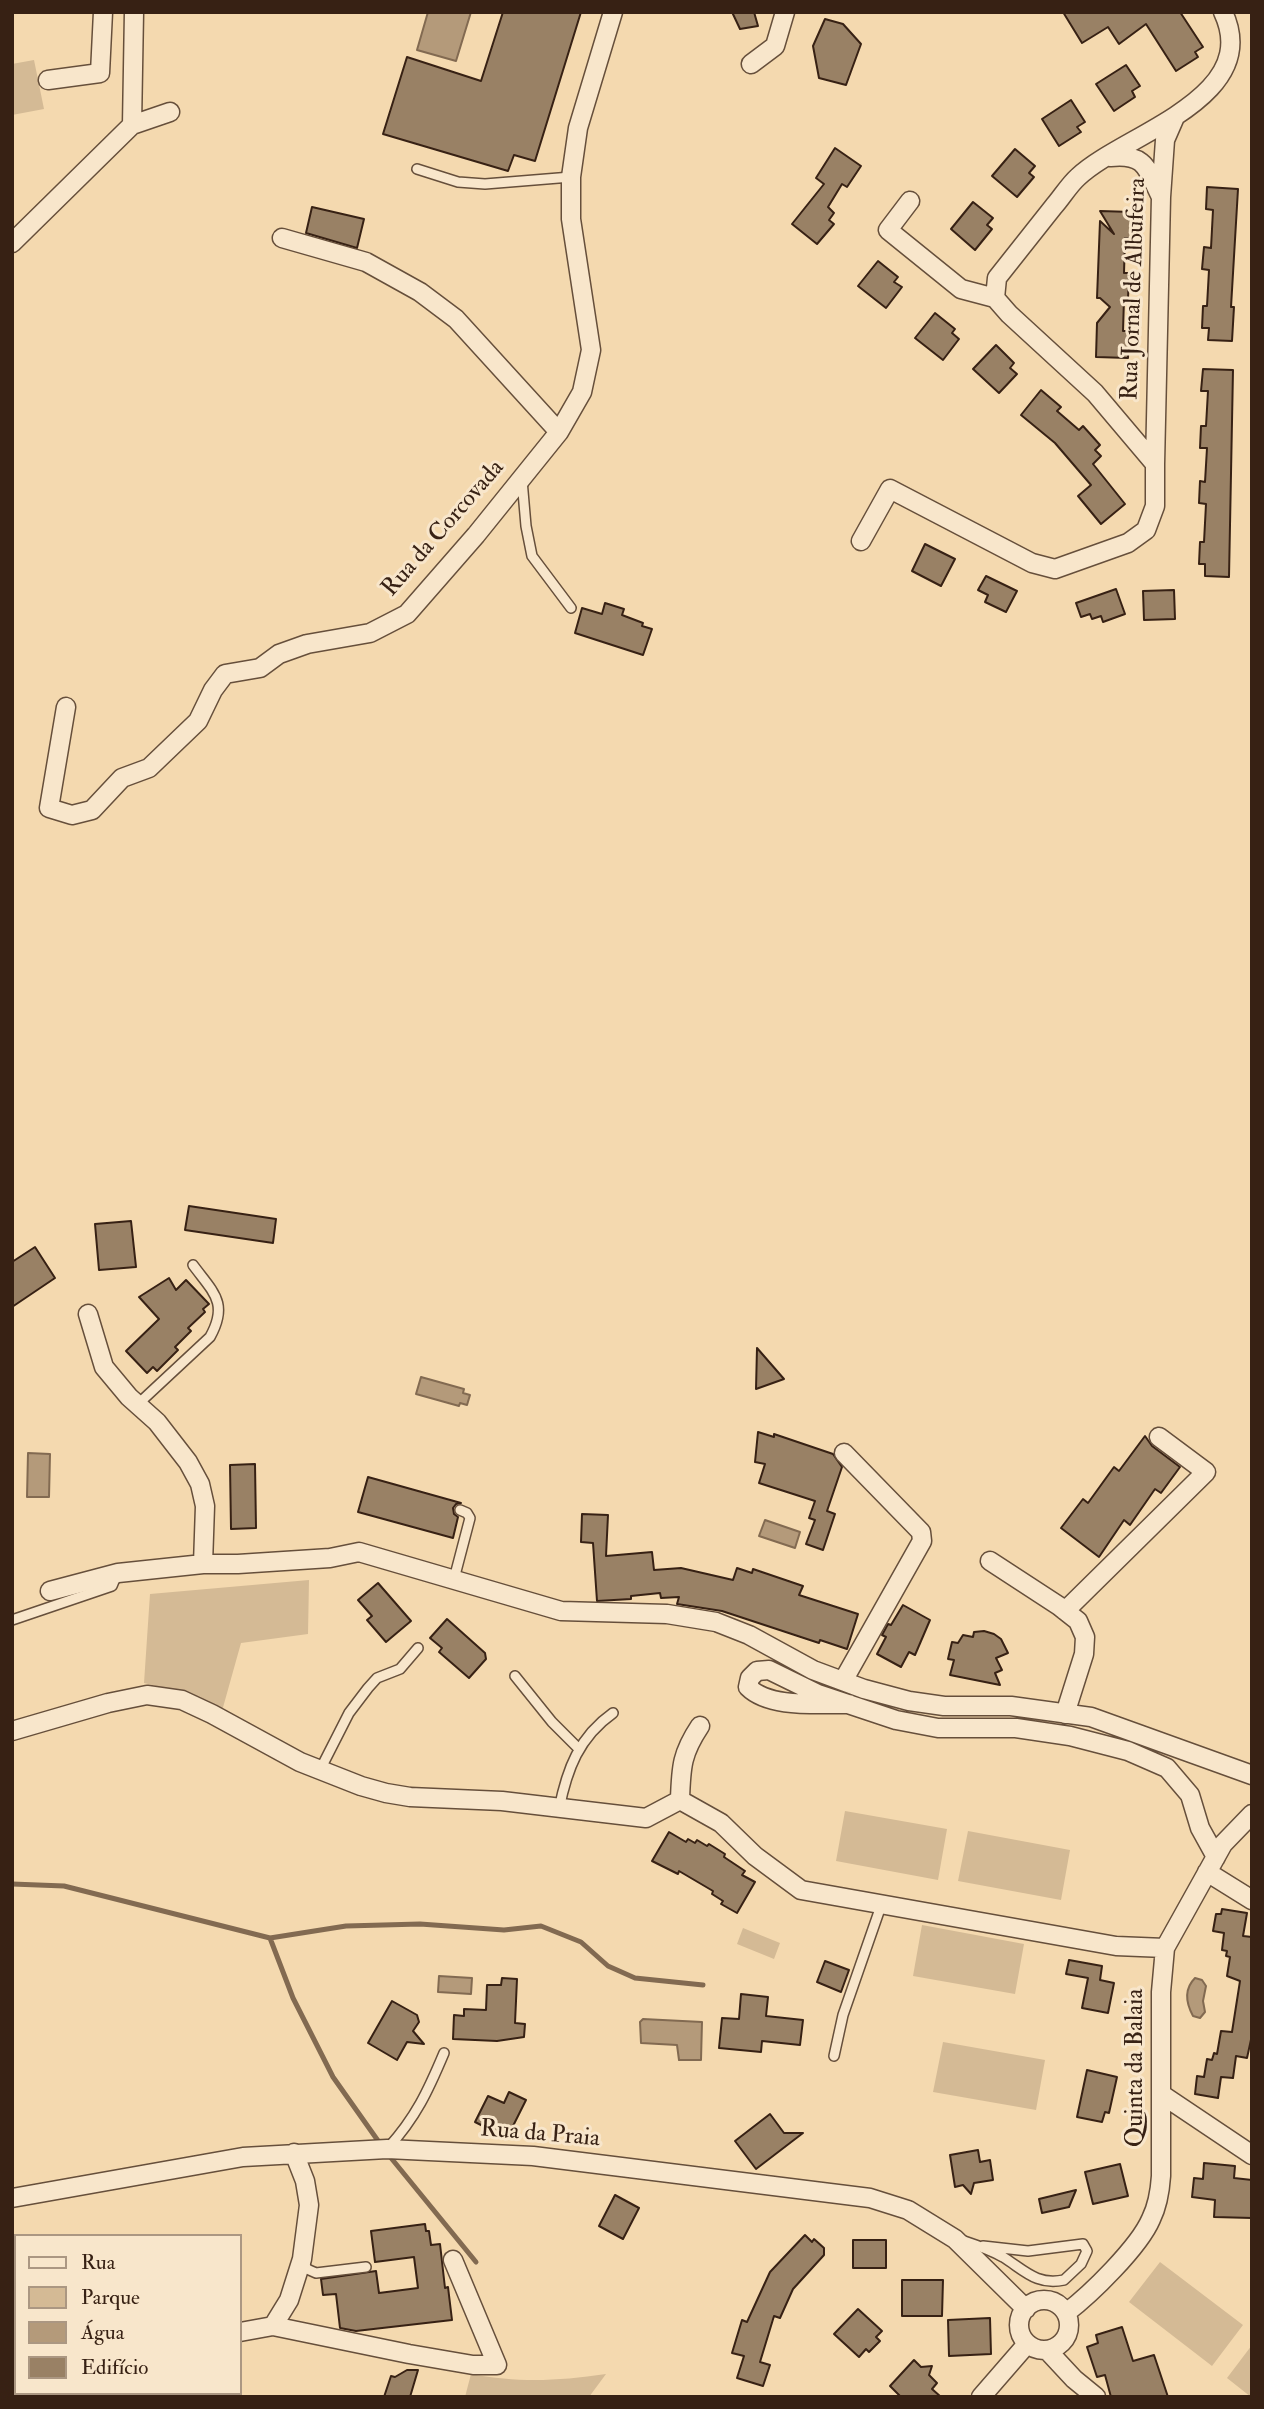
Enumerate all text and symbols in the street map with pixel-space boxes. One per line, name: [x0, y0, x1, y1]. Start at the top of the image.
street label: Rua Jornal de Albufeira: [1117, 177, 1153, 401]
street label: Rua da Corcovada: [377, 455, 511, 603]
street label: Quinta da Balaia: [1123, 1989, 1151, 2147]
street label: Rua da Praia: [479, 2115, 601, 2155]
legend: [14, 2234, 242, 2395]
text: Rua: [81, 2249, 115, 2276]
text: Parque: [81, 2284, 140, 2311]
text: Água: [81, 2319, 124, 2346]
text: Edifício: [81, 2354, 148, 2381]

